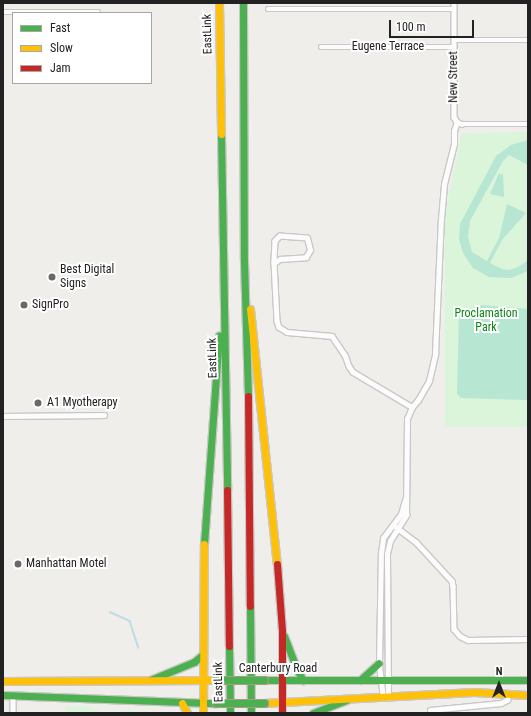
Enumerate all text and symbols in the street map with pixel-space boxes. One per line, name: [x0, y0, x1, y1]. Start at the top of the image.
legend: [12, 12, 152, 84]
scale bar: [391, 12, 476, 38]
street label: EastLink: [200, 14, 216, 54]
text: 100 m: [396, 20, 426, 34]
text: Fast: [50, 21, 70, 35]
street label: Eugene Terrace: [352, 40, 424, 54]
text: Slow: [50, 41, 73, 55]
street label: New Street: [447, 51, 461, 103]
text: Jam: [50, 61, 71, 75]
place label: Best Digital Signs: [60, 263, 114, 291]
marker: Best Digital Signs: [47, 272, 57, 282]
place label: SignPro: [32, 298, 69, 312]
marker: SignPro: [19, 300, 29, 310]
park label: Proclamation Park: [454, 307, 518, 335]
street label: EastLink: [205, 338, 221, 378]
place label: A1 Myotherapy: [47, 396, 118, 410]
marker: A1 Myotherapy: [32, 397, 44, 409]
place label: Manhattan Motel: [26, 557, 107, 571]
marker: Manhattan Motel: [13, 559, 23, 569]
street label: EastLink: [211, 662, 227, 702]
street label: Canterbury Road: [239, 662, 317, 676]
north arrow: [479, 664, 519, 704]
text: N: [496, 665, 502, 678]

